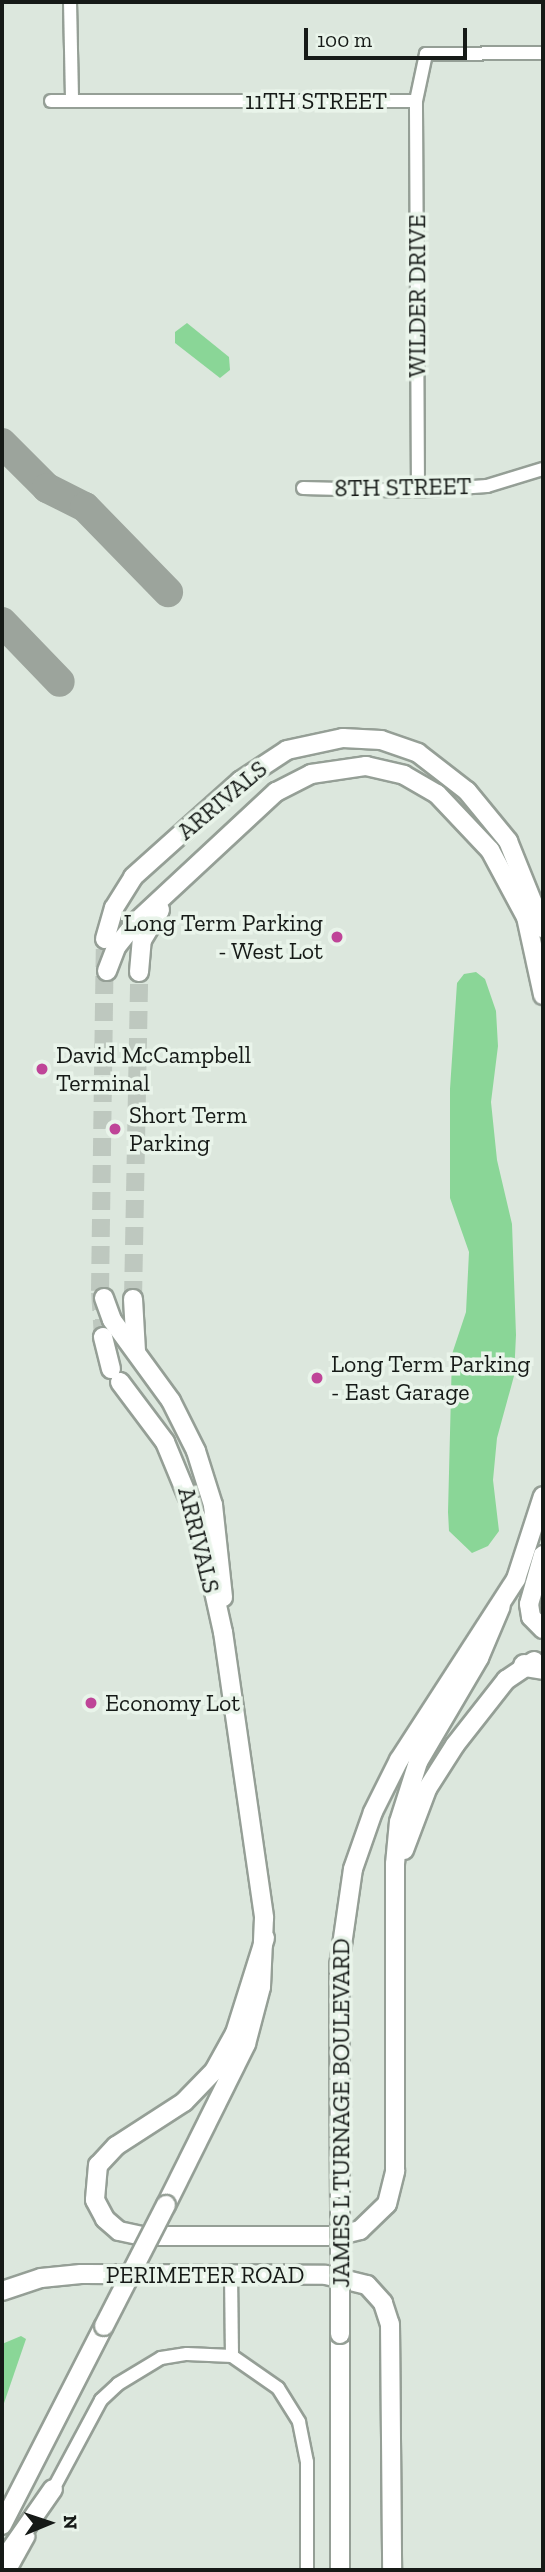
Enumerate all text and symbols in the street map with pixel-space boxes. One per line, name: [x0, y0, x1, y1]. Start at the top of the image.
scale bar: [307, 14, 470, 58]
text: 100 m: [317, 27, 372, 52]
street label: 11TH STREET: [245, 87, 387, 115]
street label: WILDER DRIVE: [403, 214, 431, 378]
street label: 8TH STREET: [334, 471, 472, 503]
street label: ARRIVALS: [171, 754, 273, 846]
place label: Long Term Parking - West Lot: [123, 909, 323, 965]
marker: Long Term Parking - West Lot: [329, 929, 345, 945]
place label: David McCampbell Terminal: [56, 1041, 251, 1097]
marker: David McCampbell Terminal: [34, 1061, 50, 1077]
place label: Short Term Parking: [129, 1101, 247, 1157]
marker: Short Term Parking: [107, 1121, 123, 1137]
place label: Long Term Parking - East Garage: [331, 1350, 531, 1406]
marker: Long Term Parking - East Garage: [309, 1370, 325, 1386]
street label: ARRIVALS: [172, 1484, 226, 1596]
place label: Economy Lot: [105, 1689, 241, 1717]
marker: Economy Lot: [83, 1695, 99, 1711]
street label: JAMES L TURNAGE BOULEVARD: [327, 1938, 355, 2288]
street label: PERIMETER ROAD: [106, 2261, 304, 2289]
north arrow: [14, 2488, 84, 2558]
text: N: [59, 2515, 82, 2530]

